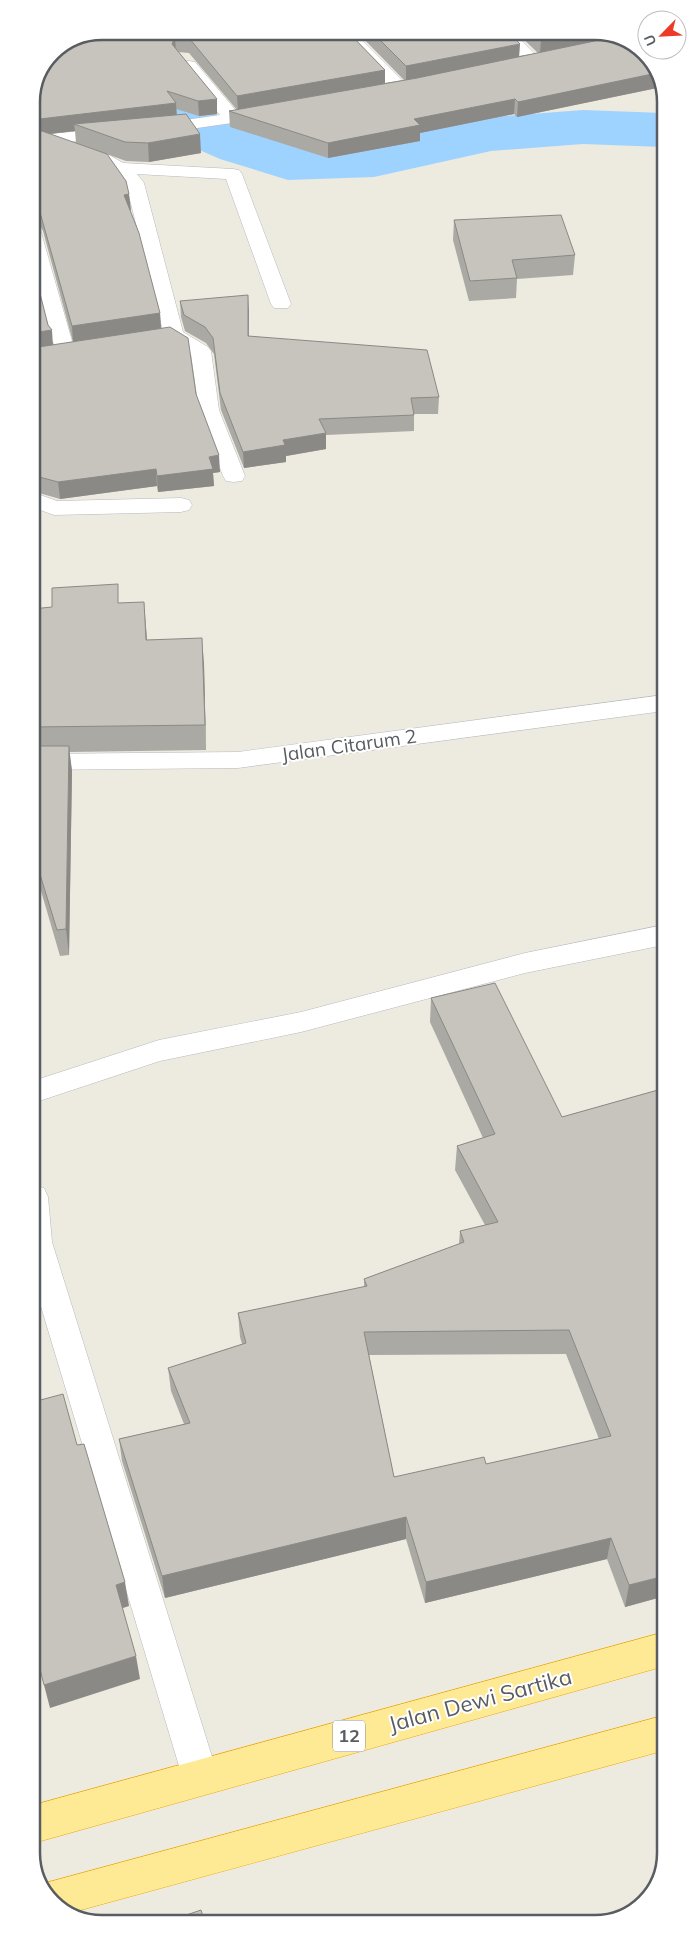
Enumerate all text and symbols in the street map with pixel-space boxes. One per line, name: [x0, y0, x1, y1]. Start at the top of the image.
north arrow: [637, 10, 687, 60]
text: U: [640, 32, 660, 49]
street label: Jalan Citarum 2: [280, 724, 418, 766]
street label: Jalan Dewi Sartika: [385, 1662, 575, 1738]
road number: 12: [333, 1720, 365, 1752]

